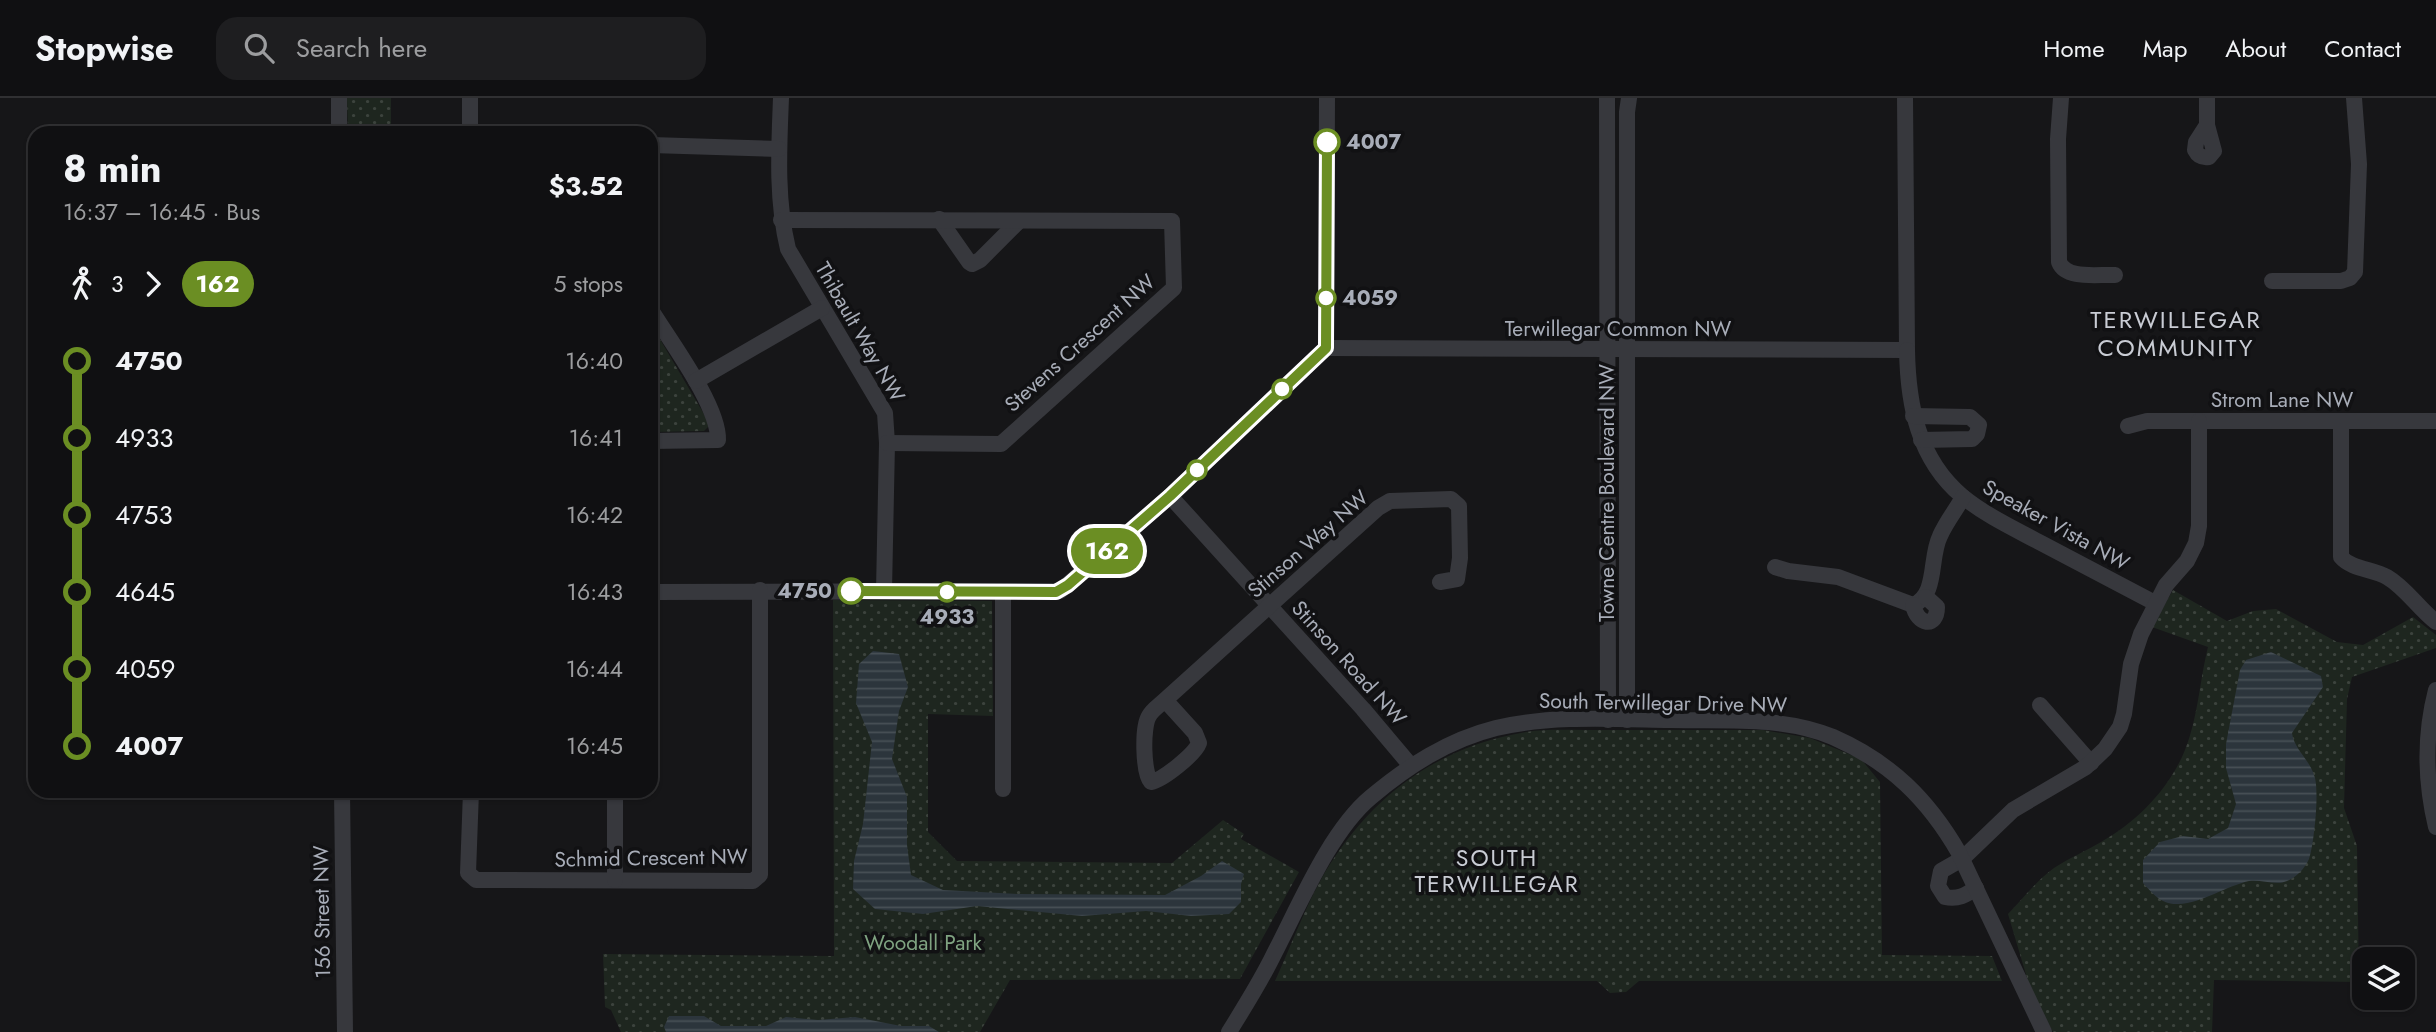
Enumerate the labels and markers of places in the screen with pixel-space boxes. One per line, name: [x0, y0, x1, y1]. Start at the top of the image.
place label: 4007: [1346, 127, 1401, 157]
marker: 4007: [1314, 129, 1340, 155]
place label: 4059: [1342, 283, 1398, 313]
marker: 4059: [1316, 288, 1336, 308]
unlabelled marker: [1272, 379, 1292, 399]
unlabelled marker: [1187, 460, 1207, 480]
place label: 4750: [777, 576, 832, 606]
marker: 4750: [838, 578, 864, 604]
marker: 4933: [937, 582, 957, 602]
place label: 4933: [920, 602, 974, 632]

